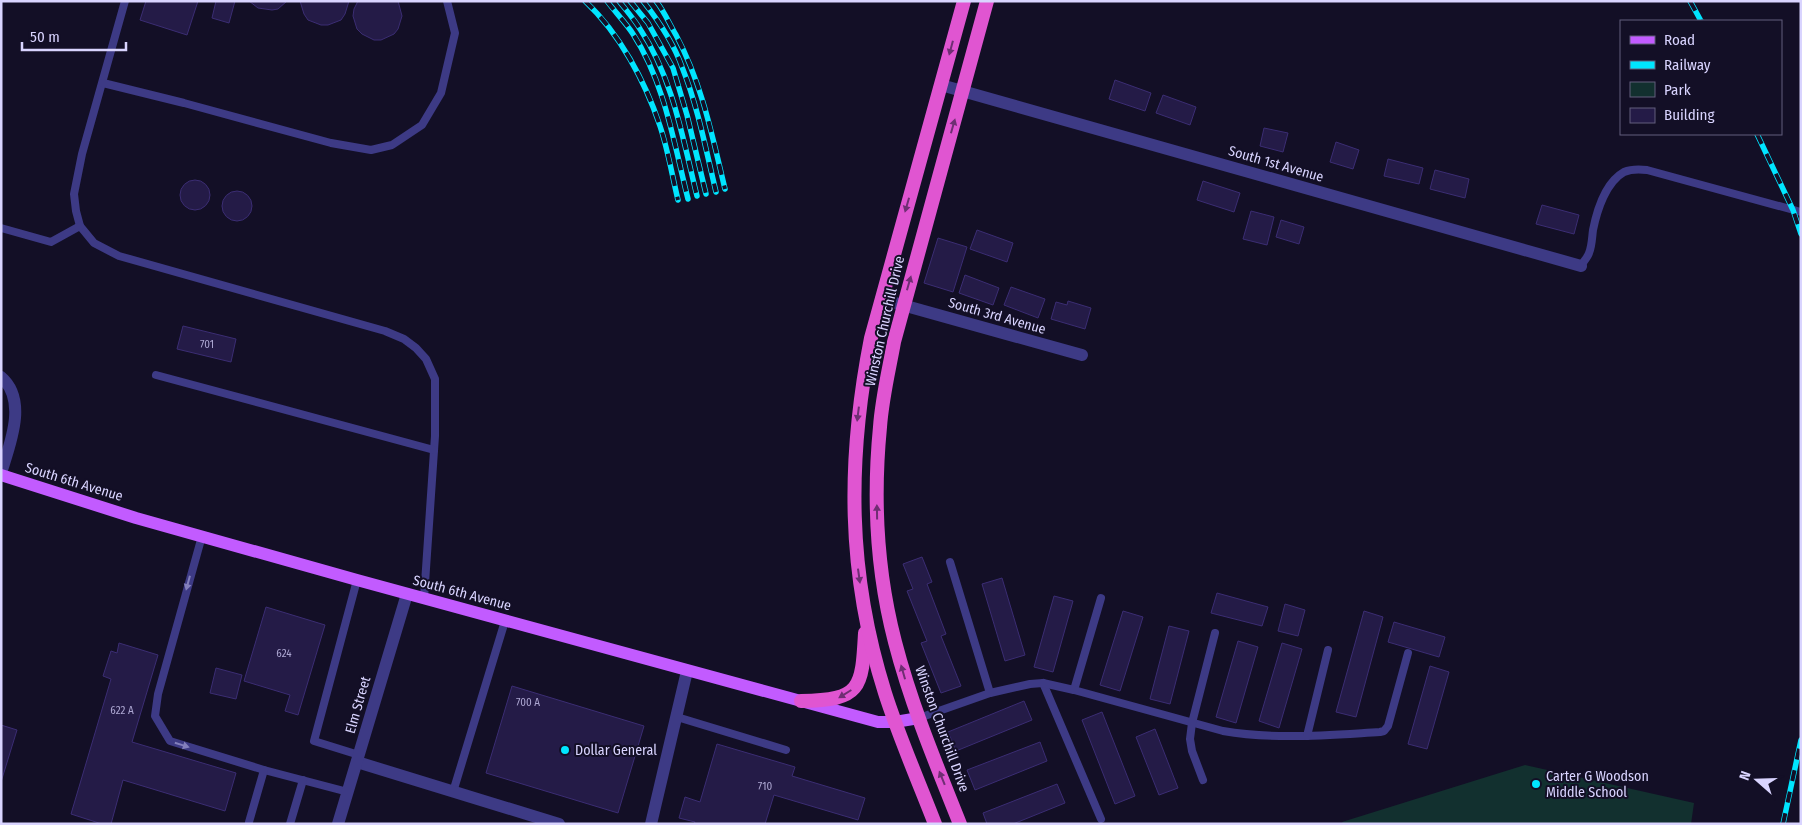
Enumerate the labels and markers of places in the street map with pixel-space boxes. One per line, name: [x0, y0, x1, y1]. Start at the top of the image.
place label: Dollar General: [575, 742, 657, 759]
marker: Dollar General: [559, 744, 571, 756]
place label: Carter G Woodson Middle School: [1546, 768, 1649, 801]
marker: Carter G Woodson Middle School: [1530, 778, 1542, 790]

